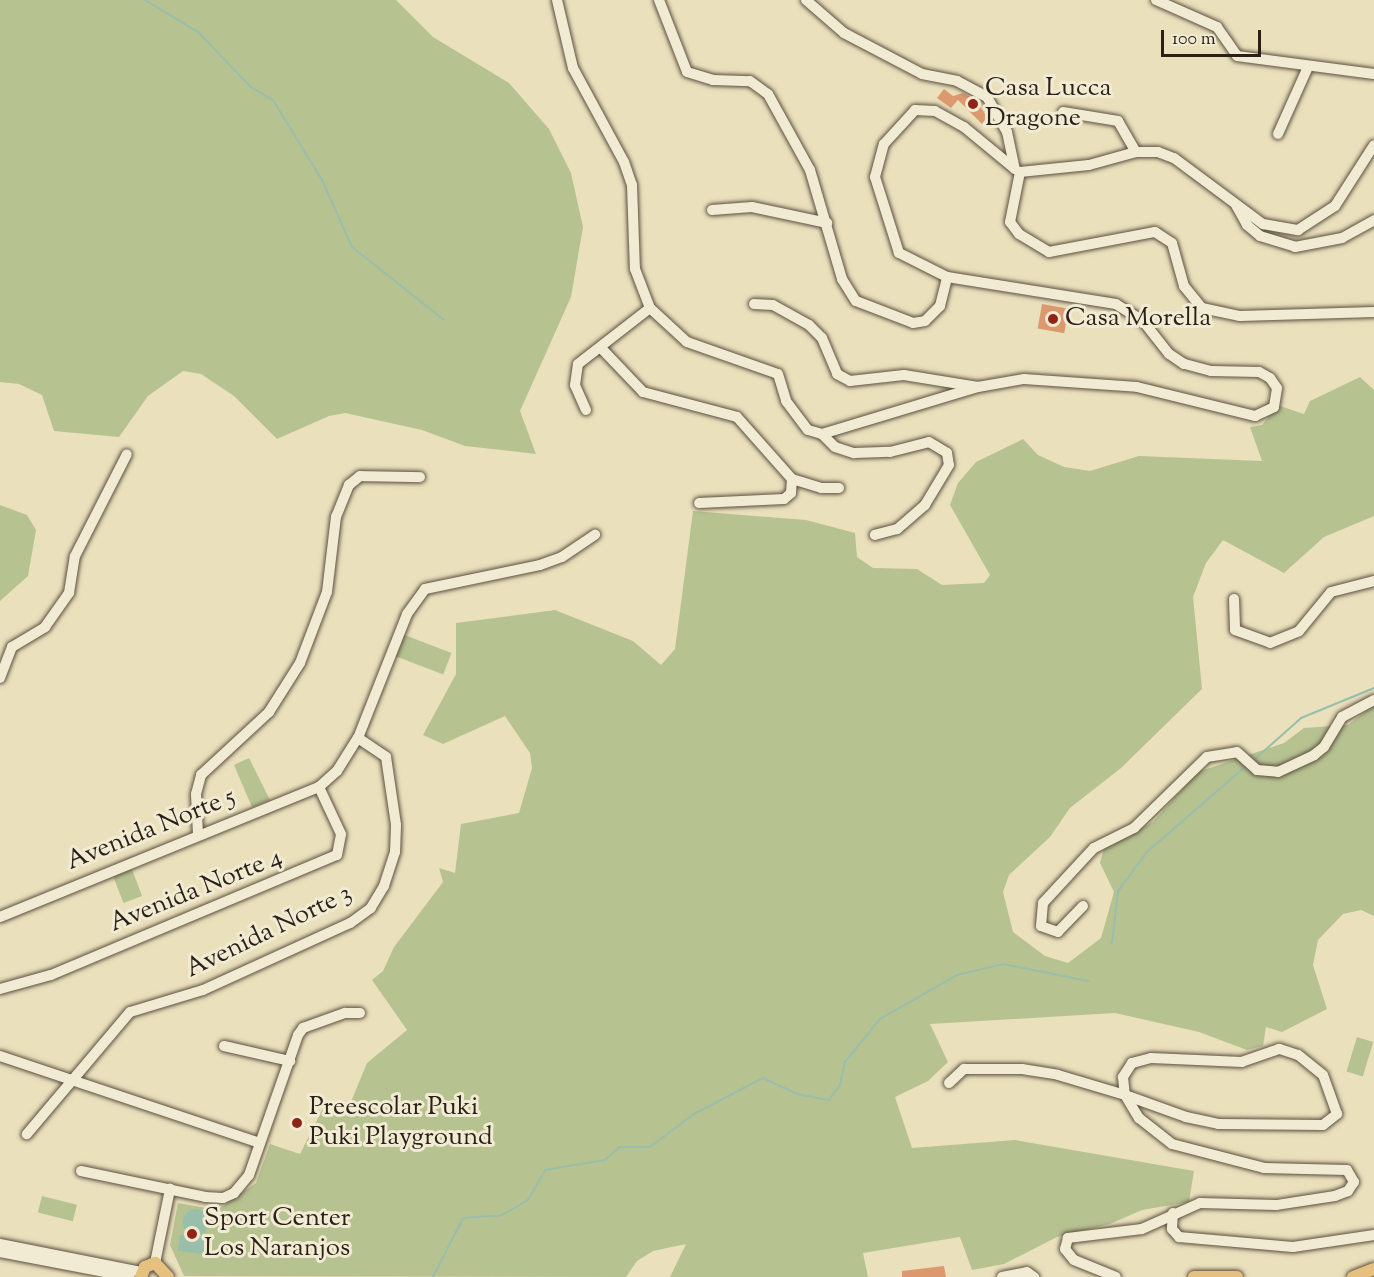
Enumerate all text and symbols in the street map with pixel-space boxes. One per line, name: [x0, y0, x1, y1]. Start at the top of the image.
scale bar: [1164, 18, 1264, 56]
text: 100 m: [1172, 27, 1216, 53]
place label: Casa Lucca Dragone: [985, 73, 1111, 134]
marker: Casa Lucca Dragone: [966, 97, 980, 111]
place label: Casa Morella: [1065, 303, 1211, 335]
marker: Casa Morella: [1046, 312, 1060, 326]
street label: Avenida Norte 5: [62, 782, 240, 878]
street label: Avenida Norte 4: [105, 842, 287, 940]
street label: Avenida Norte 3: [181, 878, 357, 986]
place label: Preescolar Puki Puki Playground: [309, 1092, 493, 1154]
marker: Preescolar Puki Puki Playground: [290, 1116, 304, 1130]
place label: Sport Center Los Naranjos: [204, 1203, 351, 1264]
marker: Sport Center Los Naranjos: [185, 1227, 199, 1241]

